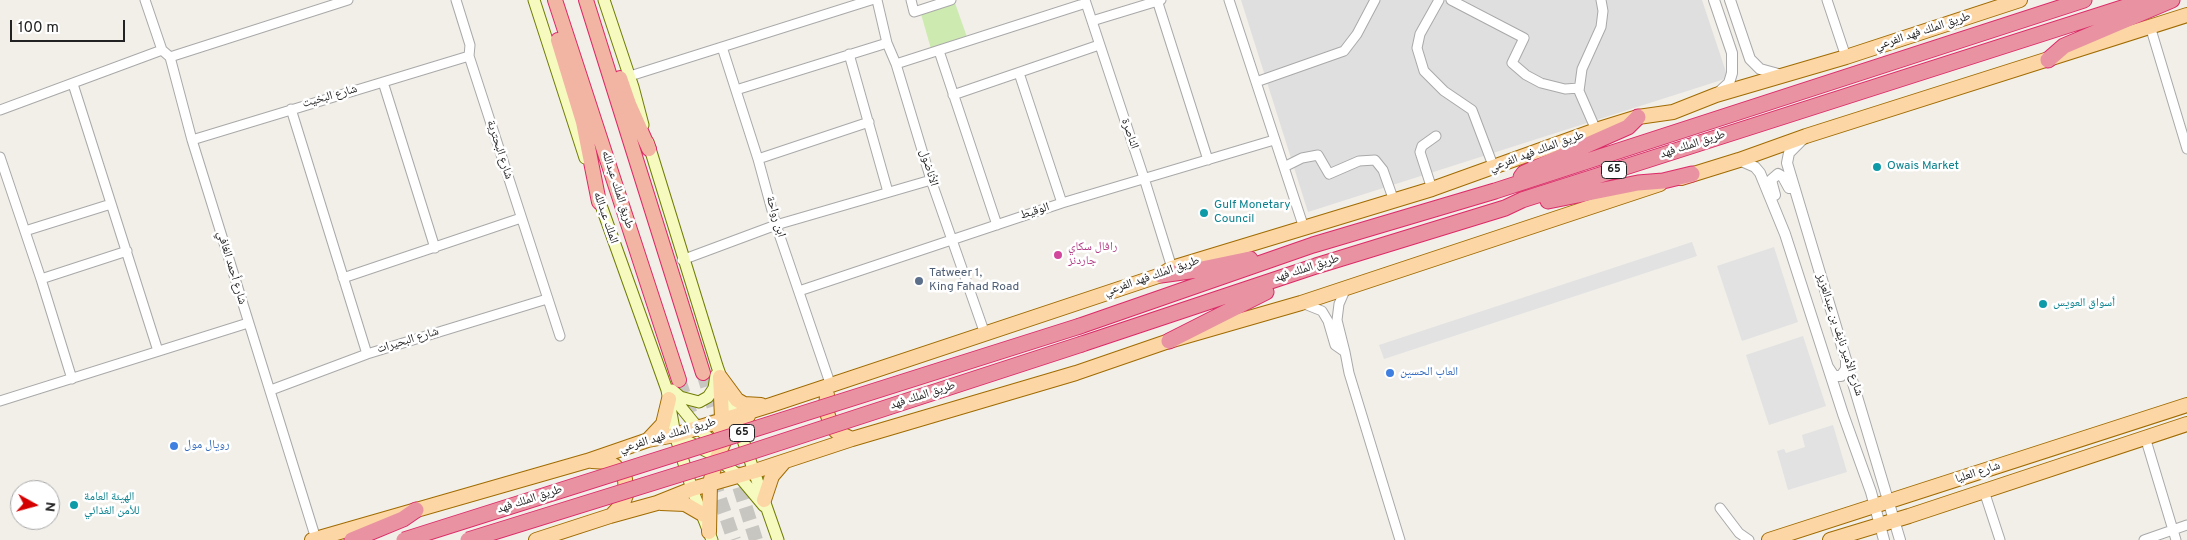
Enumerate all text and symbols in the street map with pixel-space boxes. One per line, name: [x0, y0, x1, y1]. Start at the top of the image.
scale bar: [12, 10, 128, 42]
street label: طريق الملك فهد الفرعي: [1873, 10, 1973, 54]
text: 100 m: [18, 19, 59, 38]
street label: شارع البخيت: [301, 82, 359, 112]
street label: الناصرة: [1117, 117, 1141, 151]
street label: شارع البحترية: [483, 119, 515, 181]
street label: طريق الملك فهد الفرعي: [1488, 128, 1586, 176]
street label: طريق الملك فهد: [1659, 128, 1727, 162]
street label: الأناضول: [916, 148, 940, 188]
street label: طريق الملك عبدالله: [598, 149, 636, 231]
place label: Owais Market: [1887, 160, 1959, 174]
marker: Owais Market: [1871, 161, 1883, 173]
road number: 65: [1602, 162, 1626, 178]
street label: الملك عبدالله: [589, 190, 621, 246]
street label: ابن رواحة: [762, 195, 788, 239]
place label: Gulf Monetary Council: [1214, 199, 1291, 227]
street label: الوقيط: [1019, 201, 1051, 223]
marker: Gulf Monetary Council: [1198, 207, 1210, 219]
street label: شارع أحمد الغافي: [213, 229, 249, 307]
place label: رافال سكاي جاردنز: [1068, 241, 1117, 269]
marker: رافال سكاي جاردنز: [1052, 249, 1064, 261]
street label: طريق الملك فهد: [1273, 252, 1341, 286]
street label: طريق الملك فهد الفرعي: [1103, 254, 1201, 300]
place label: Tatweer 1, King Fahad Road: [929, 267, 1019, 295]
street label: شارع الأمير نايف بن عبدالعزيز: [1812, 272, 1866, 398]
marker: Tatweer 1, King Fahad Road: [913, 275, 925, 287]
place label: أسواق العويس: [2053, 297, 2115, 311]
marker: أسواق العويس: [2037, 298, 2049, 310]
street label: شارع البحيرات: [375, 325, 441, 357]
place label: العاب الحسين: [1400, 366, 1458, 380]
marker: العاب الحسين: [1384, 367, 1396, 379]
street label: طريق الملك فهد: [889, 379, 957, 413]
street label: طريق الملك فهد الفرعي: [618, 415, 718, 457]
road number: 65: [730, 424, 754, 442]
place label: رويال مول: [184, 439, 230, 453]
marker: رويال مول: [168, 440, 180, 452]
street label: شارع العليا: [1954, 459, 2002, 487]
north arrow: [10, 480, 60, 530]
street label: طريق الملك فهد: [496, 483, 564, 517]
place label: الهيئة العامة للأمن الغذائي: [84, 491, 140, 519]
marker: الهيئة العامة للأمن الغذائي: [68, 499, 80, 511]
text: N: [40, 501, 58, 513]

